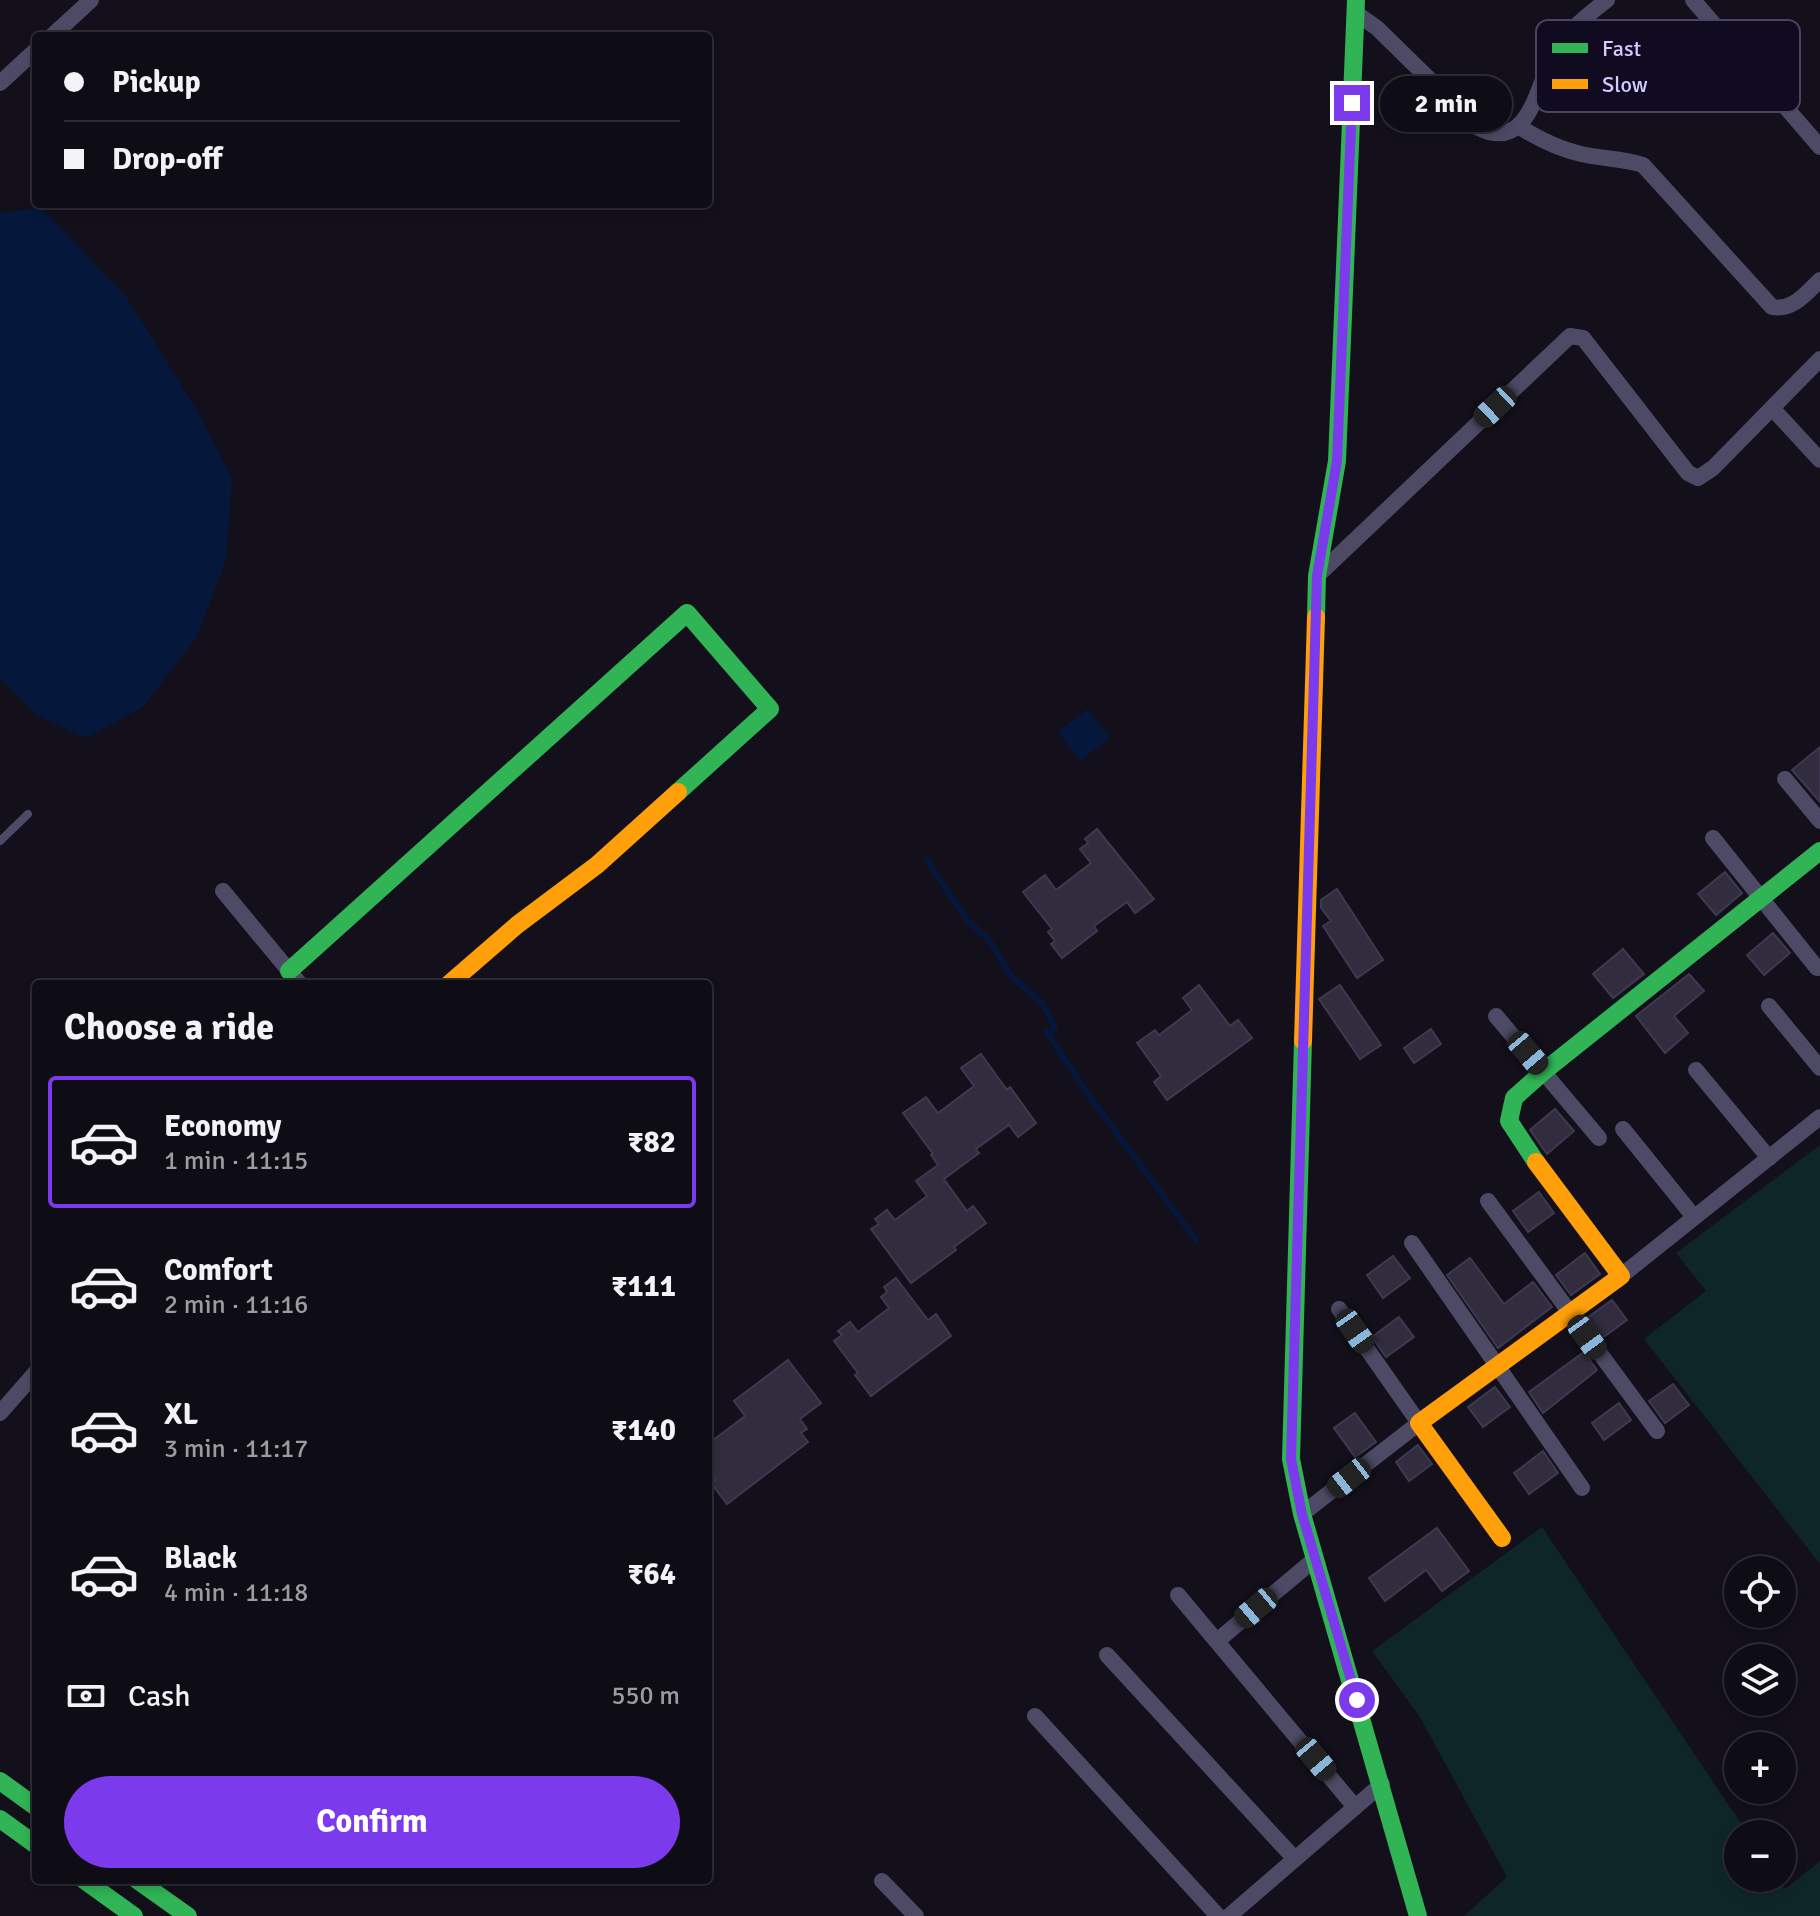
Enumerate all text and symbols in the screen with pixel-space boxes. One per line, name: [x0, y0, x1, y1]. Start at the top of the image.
legend: [1536, 20, 1800, 112]
text: Fast: [1602, 35, 1642, 62]
text: Pickup: [112, 64, 201, 101]
text: Slow: [1602, 71, 1648, 98]
callout: 2 min: [1380, 75, 1512, 131]
route end: [1334, 85, 1370, 121]
text: 2 min: [1415, 88, 1477, 120]
text: Drop-off: [112, 141, 222, 178]
car: [1469, 382, 1521, 432]
text: Choose a ride: [64, 1005, 274, 1050]
car: [1503, 1027, 1553, 1079]
icon: car: [68, 1106, 140, 1178]
text: Economy: [164, 1108, 281, 1145]
text: ₹82: [627, 1124, 676, 1161]
text: 1 min · 11:15: [164, 1145, 308, 1177]
icon: car: [68, 1250, 140, 1322]
text: Comfort: [164, 1252, 273, 1289]
text: ₹111: [611, 1268, 676, 1305]
text: 2 min · 11:16: [164, 1289, 308, 1321]
car: [1331, 1304, 1379, 1358]
car: [1563, 1311, 1611, 1363]
icon: car: [68, 1394, 140, 1466]
text: XL: [164, 1396, 198, 1433]
text: ₹140: [611, 1412, 676, 1449]
text: 3 min · 11:17: [164, 1433, 308, 1465]
car: [1323, 1454, 1375, 1502]
icon: car: [68, 1538, 140, 1610]
text: Black: [164, 1540, 237, 1577]
text: ₹64: [627, 1556, 676, 1593]
map controls: [1724, 1556, 1796, 1892]
button: locate: [1724, 1556, 1796, 1628]
text: 4 min · 11:18: [164, 1577, 308, 1609]
car: [1230, 1583, 1282, 1633]
button: layers: [1724, 1644, 1796, 1716]
icon: cash: [64, 1674, 108, 1718]
text: Cash: [128, 1678, 191, 1715]
text: 550 m: [611, 1680, 680, 1712]
route start: [1339, 1682, 1375, 1718]
button: +: [1724, 1732, 1796, 1804]
car: [1291, 1733, 1341, 1785]
button: Confirm: [64, 1776, 680, 1868]
button: −: [1724, 1820, 1796, 1892]

